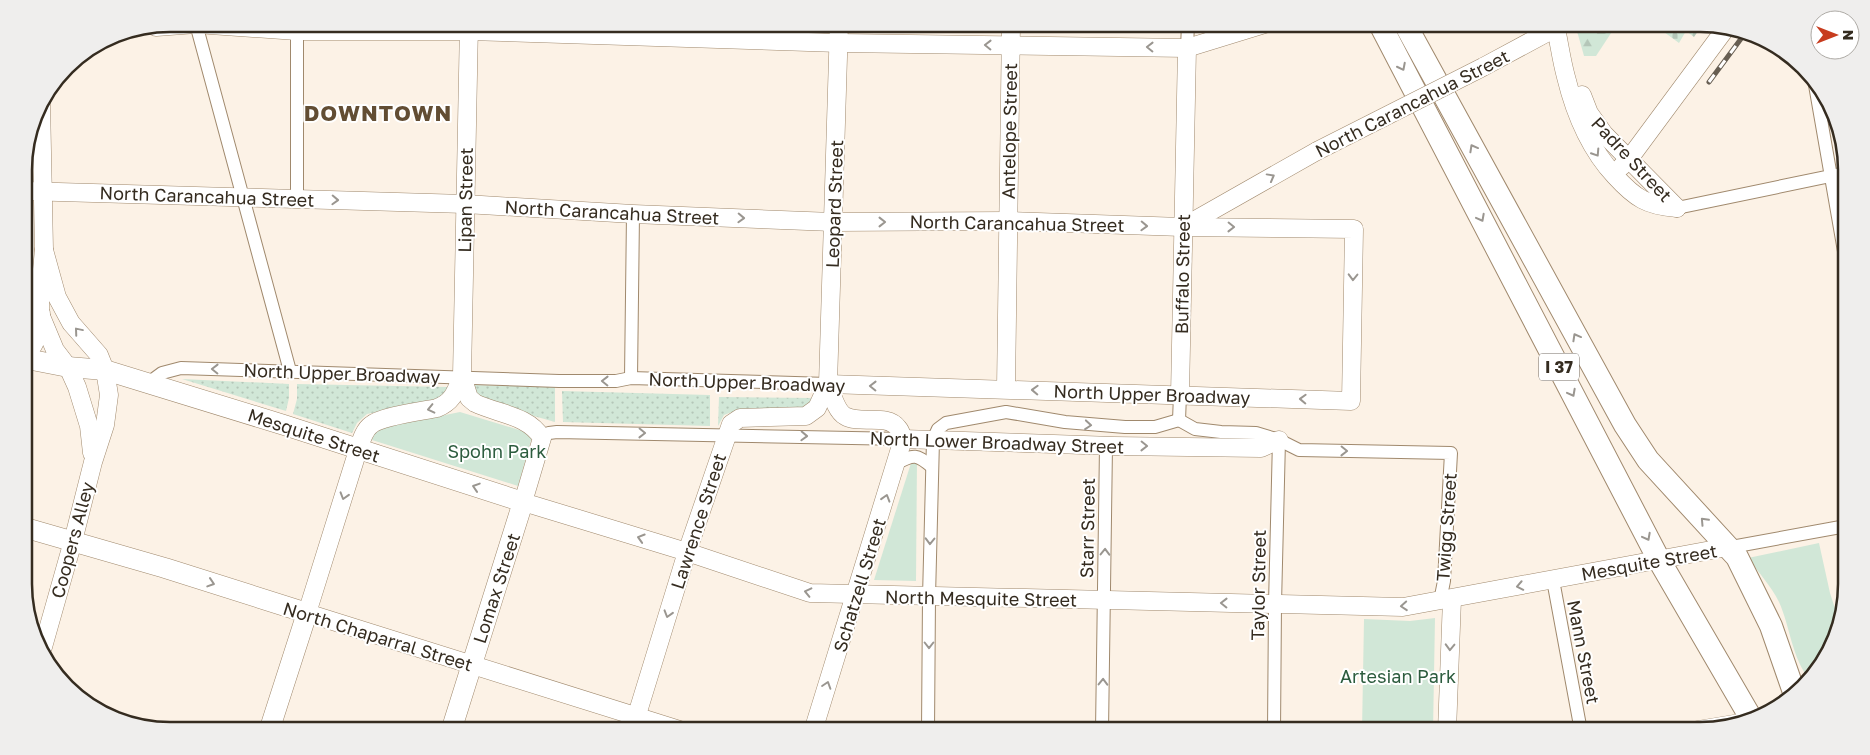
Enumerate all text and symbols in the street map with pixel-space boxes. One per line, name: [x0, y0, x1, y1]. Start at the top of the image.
north arrow: [1810, 10, 1860, 60]
text: N: [1840, 30, 1857, 40]
one-way arrow: [983, 40, 991, 51]
one-way arrow: [1146, 42, 1154, 52]
street label: North Carancahua Street: [1311, 44, 1513, 162]
one-way arrow: [1396, 62, 1406, 71]
street label: Antelope Street: [997, 63, 1021, 199]
district label: DOWNTOWN: [304, 99, 452, 126]
street label: Padre Street: [1587, 112, 1677, 206]
street label: Leopard Street: [821, 140, 847, 268]
one-way arrow: [1469, 145, 1479, 154]
street label: Lipan Street: [453, 147, 477, 253]
one-way arrow: [1590, 147, 1599, 156]
one-way arrow: [1265, 174, 1274, 184]
street label: North Carancahua Street: [99, 181, 315, 211]
one-way arrow: [332, 195, 340, 205]
street label: North Carancahua Street: [504, 195, 720, 229]
street label: North Carancahua Street: [909, 210, 1125, 236]
one-way arrow: [737, 213, 745, 224]
one-way arrow: [1475, 213, 1485, 222]
street label: Buffalo Street: [1170, 214, 1194, 334]
one-way arrow: [878, 217, 886, 227]
one-way arrow: [1140, 220, 1148, 231]
one-way arrow: [1228, 222, 1235, 232]
one-way arrow: [1348, 274, 1358, 282]
one-way arrow: [74, 327, 83, 336]
one-way arrow: [1572, 333, 1582, 342]
road number: I 37: [1539, 354, 1579, 381]
street label: North Upper Broadway: [243, 359, 441, 387]
one-way arrow: [211, 364, 218, 374]
street label: North Upper Broadway: [648, 368, 846, 396]
one-way arrow: [600, 376, 608, 386]
one-way arrow: [869, 380, 877, 391]
street label: North Upper Broadway: [1053, 380, 1251, 408]
one-way arrow: [1031, 385, 1039, 395]
one-way arrow: [1566, 388, 1576, 397]
one-way arrow: [1299, 394, 1307, 405]
street label: Mesquite Street: [245, 403, 383, 467]
one-way arrow: [426, 403, 435, 414]
one-way arrow: [1085, 419, 1093, 430]
street label: North Lower Broadway Street: [869, 427, 1125, 457]
one-way arrow: [638, 428, 646, 438]
one-way arrow: [801, 431, 809, 442]
park label: Spohn Park: [448, 440, 547, 462]
one-way arrow: [1141, 441, 1149, 451]
one-way arrow: [1340, 445, 1348, 456]
street label: Lawrence Street: [666, 450, 730, 592]
street label: Twigg Street: [1431, 472, 1461, 582]
street label: Starr Street: [1075, 478, 1099, 578]
street label: Coopers Alley: [46, 479, 98, 601]
one-way arrow: [473, 483, 481, 493]
one-way arrow: [339, 491, 349, 500]
one-way arrow: [880, 495, 890, 503]
street label: Schatzell Street: [828, 515, 890, 655]
one-way arrow: [1701, 518, 1710, 527]
street label: Lomax Street: [468, 530, 524, 646]
street label: Taylor Street: [1246, 530, 1270, 640]
one-way arrow: [1641, 532, 1651, 541]
one-way arrow: [637, 534, 645, 544]
one-way arrow: [925, 538, 935, 545]
street label: Mesquite Street: [1579, 539, 1719, 585]
one-way arrow: [1100, 547, 1110, 555]
one-way arrow: [207, 578, 215, 588]
one-way arrow: [1515, 580, 1524, 590]
street label: North Mesquite Street: [885, 585, 1077, 611]
one-way arrow: [803, 587, 812, 598]
street label: North Chaparral Street: [281, 597, 475, 675]
one-way arrow: [1220, 598, 1228, 608]
street label: Mann Street: [1563, 598, 1605, 706]
one-way arrow: [1400, 600, 1408, 611]
one-way arrow: [664, 609, 674, 618]
one-way arrow: [923, 642, 934, 650]
one-way arrow: [1445, 644, 1456, 652]
park label: Artesian Park: [1340, 665, 1456, 687]
one-way arrow: [1098, 678, 1108, 686]
one-way arrow: [822, 681, 832, 689]

